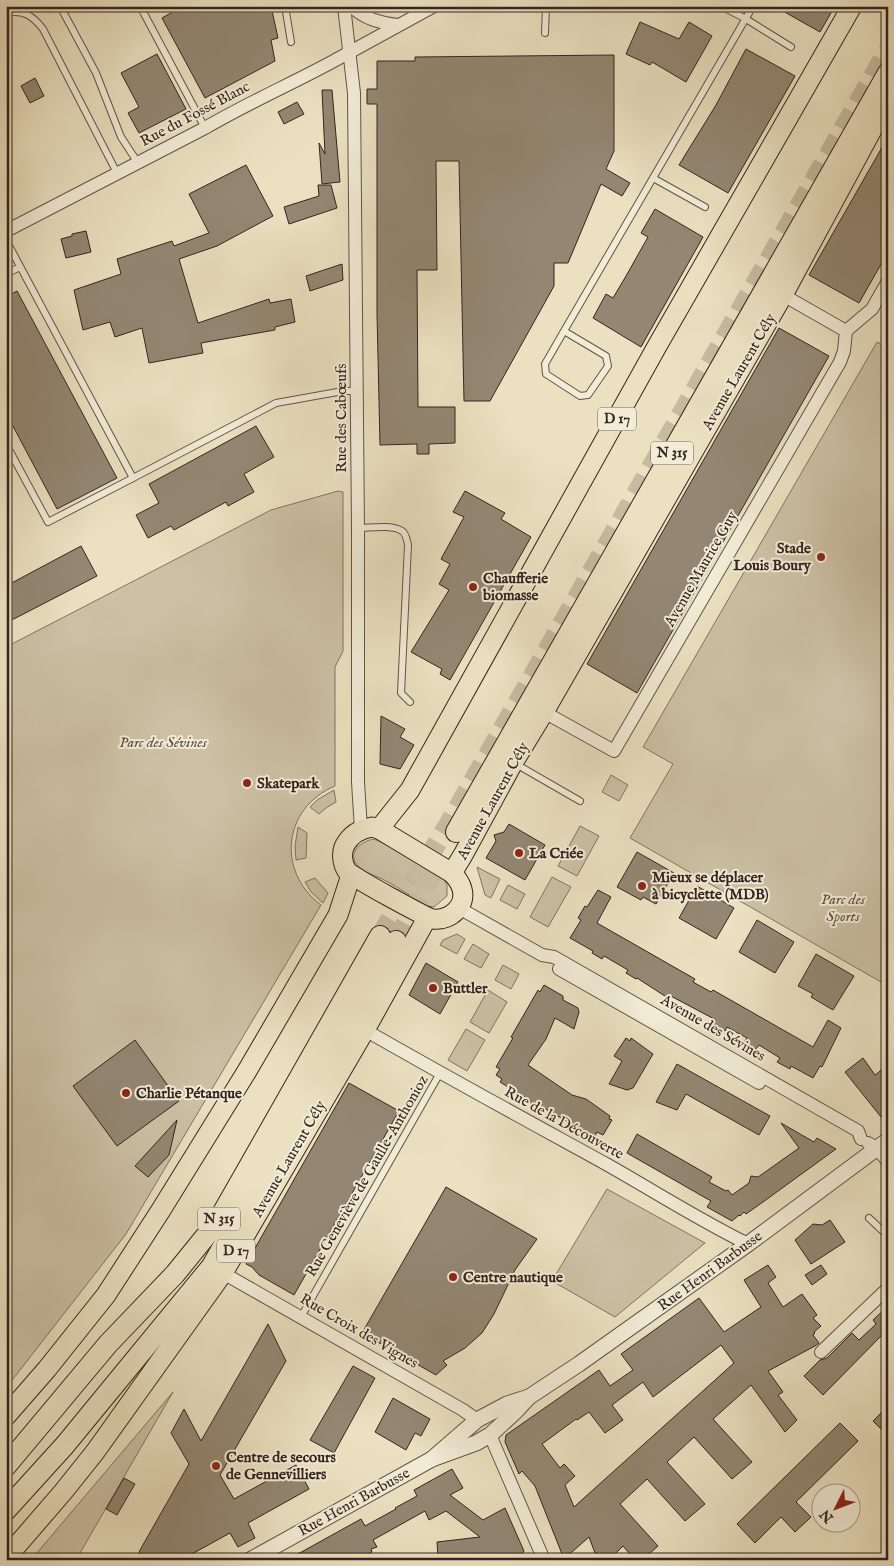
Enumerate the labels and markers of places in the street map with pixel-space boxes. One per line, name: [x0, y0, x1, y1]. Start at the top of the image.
place label: Stade Louis Boury: [733, 539, 812, 575]
marker: Stade Louis Boury: [815, 551, 827, 563]
place label: Chaufferie biomasse: [482, 569, 548, 605]
marker: Chaufferie biomasse: [467, 581, 479, 593]
place label: Skatepark: [257, 774, 320, 793]
marker: Skatepark: [241, 777, 253, 789]
place label: La Criée: [529, 844, 583, 863]
marker: La Criée: [513, 847, 525, 859]
place label: Mieux se déplacer à bicyclette (MDB): [652, 868, 769, 904]
marker: Mieux se déplacer à bicyclette (MDB): [636, 880, 648, 892]
place label: Buttler: [443, 979, 488, 998]
marker: Buttler: [427, 982, 439, 994]
place label: Charlie Pétanque: [136, 1084, 242, 1103]
marker: Charlie Pétanque: [120, 1087, 132, 1099]
place label: Centre nautique: [463, 1268, 563, 1287]
marker: Centre nautique: [447, 1271, 459, 1283]
place label: Centre de secours de Gennevilliers: [226, 1448, 336, 1484]
marker: Centre de secours de Gennevilliers: [210, 1460, 222, 1472]

